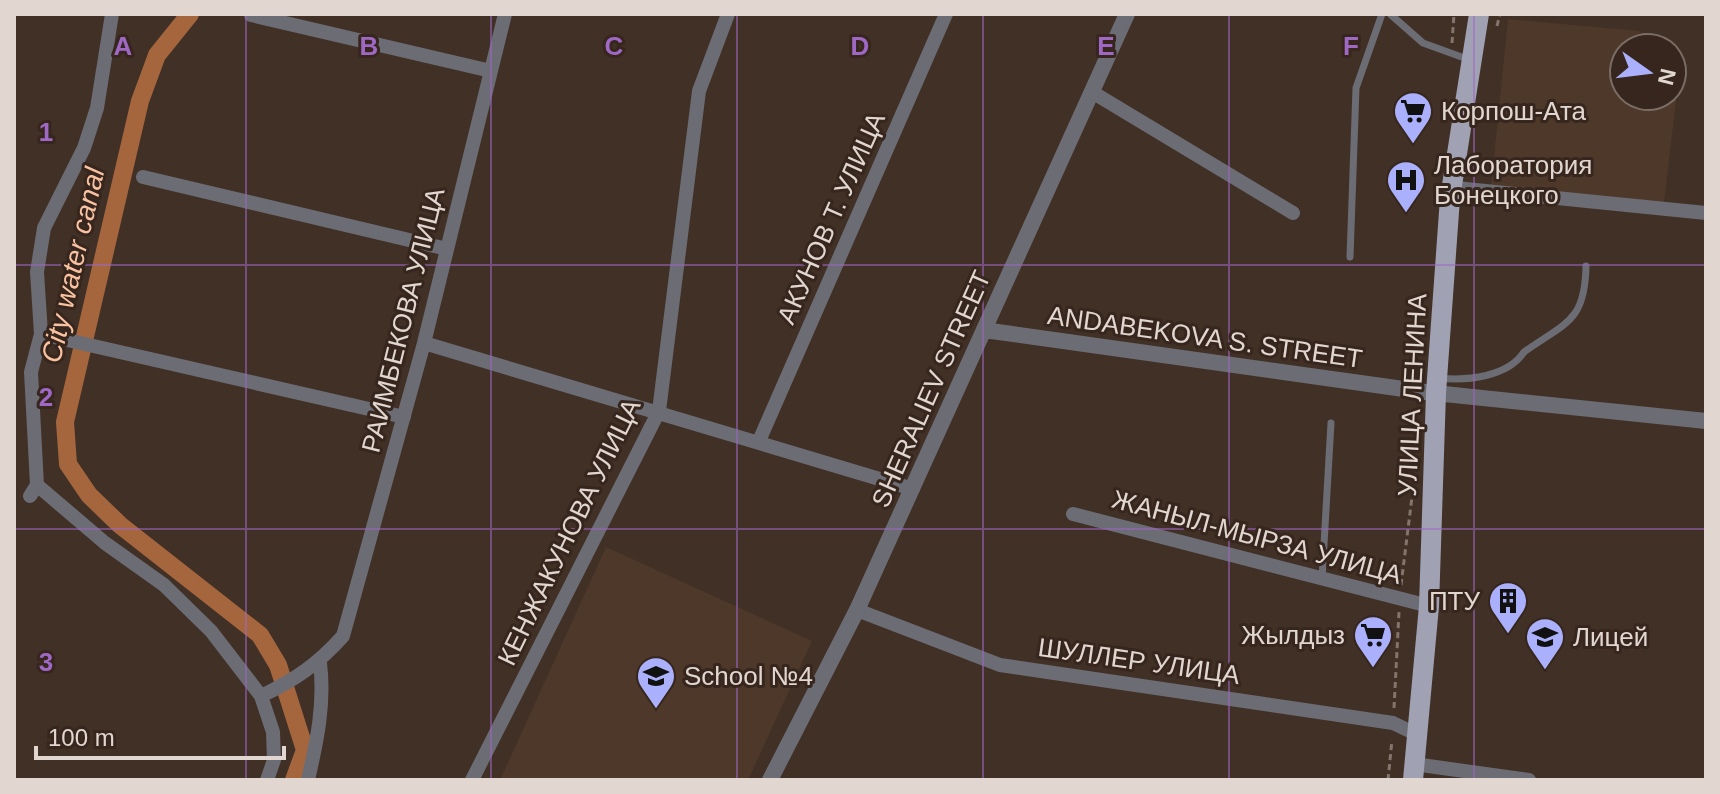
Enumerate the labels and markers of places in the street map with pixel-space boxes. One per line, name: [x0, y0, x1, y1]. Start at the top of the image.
supermarket icon: Корпош-Ата: [1392, 90, 1434, 145]
place label: Корпош-Ата: [1441, 96, 1587, 126]
place label: Лаборатория Бонецкого: [1434, 150, 1592, 210]
hospital icon: Лаборатория Бонецкого: [1385, 159, 1427, 214]
building icon: ПТУ: [1487, 580, 1529, 635]
place label: ПТУ: [1429, 586, 1480, 616]
supermarket icon: Жылдыз: [1352, 614, 1394, 669]
school or university icon: Лицей: [1524, 616, 1566, 671]
place label: Жылдыз: [1241, 620, 1345, 650]
place label: Лицей: [1573, 622, 1648, 652]
school or university icon: School №4: [635, 655, 677, 710]
place label: School №4: [684, 661, 813, 691]

